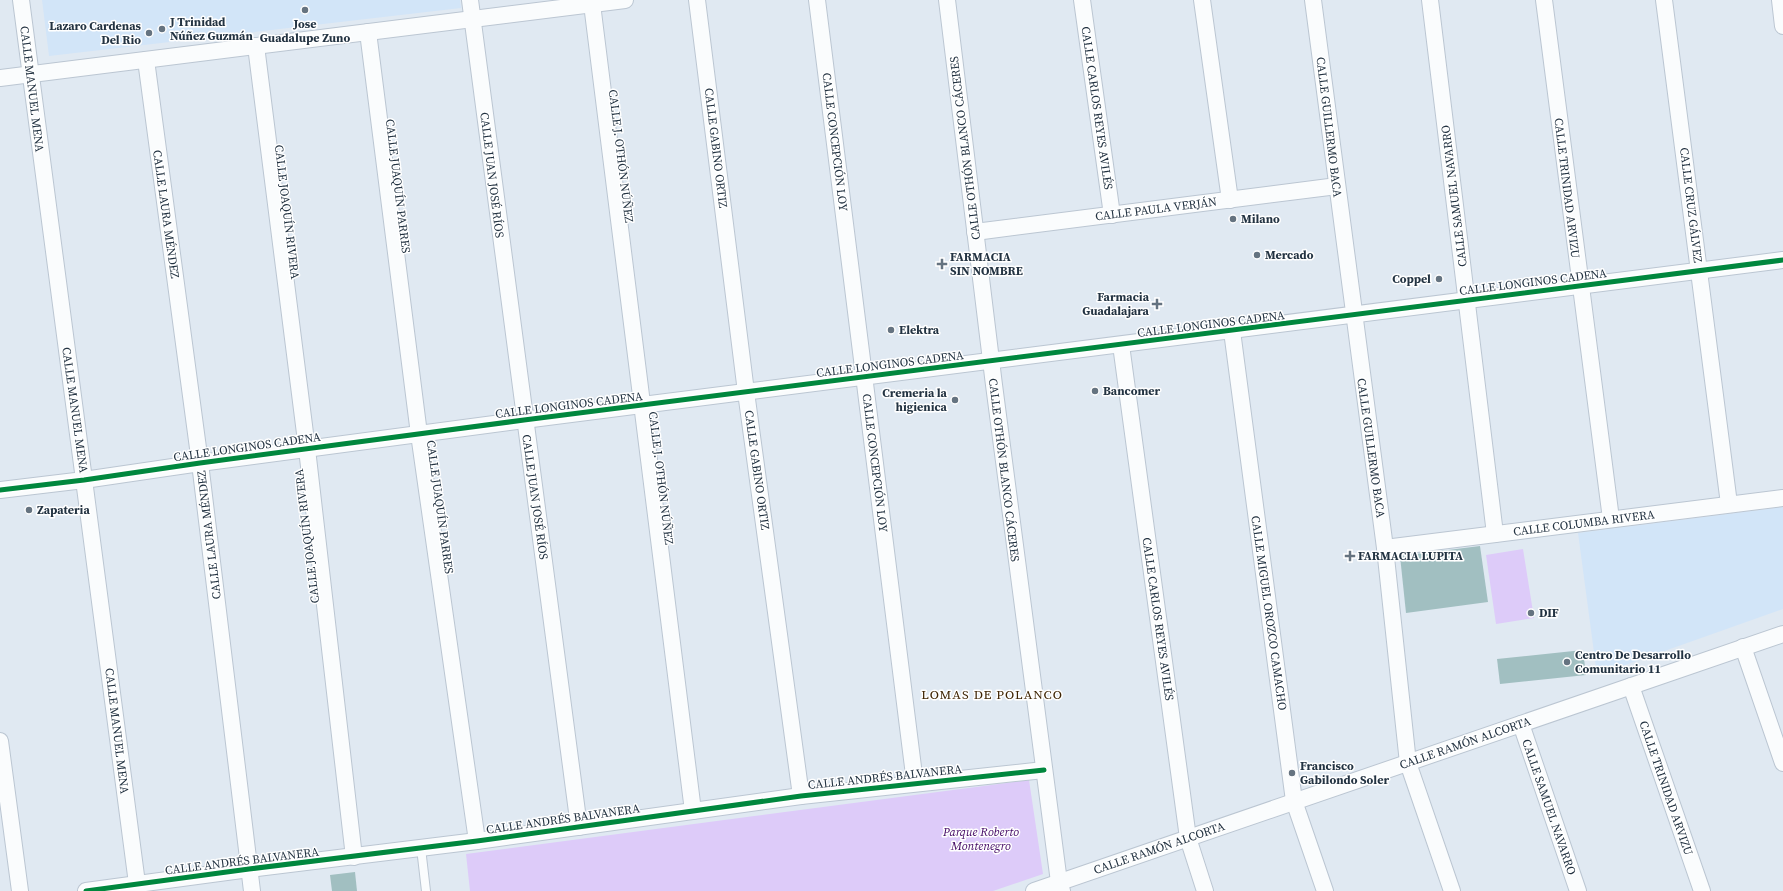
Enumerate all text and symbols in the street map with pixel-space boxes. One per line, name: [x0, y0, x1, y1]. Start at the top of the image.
marker: Jose Guadalupe Zuno: [300, 5, 310, 15]
place label: J Trinidad Núñez Guzmán: [169, 14, 253, 44]
place label: Jose Guadalupe Zuno: [260, 16, 350, 46]
place label: Lazaro Cardenas Del Rio: [49, 18, 142, 48]
marker: J Trinidad Núñez Guzmán: [157, 24, 167, 34]
street label: CALLE MANUEL MENA: [16, 25, 48, 153]
street label: CALLE CARLOS REYES AVILÉS: [1078, 25, 1116, 191]
marker: Lazaro Cardenas Del Rio: [144, 28, 154, 38]
street label: CALLE OTHÓN BLANCO CÁCERES: [946, 55, 984, 241]
street label: CALLE GUILLERMO BACA: [1312, 56, 1346, 198]
street label: CALLE CONCEPCIÓN LOY: [819, 72, 852, 213]
street label: CALLE GABINO ORTIZ: [701, 87, 731, 209]
street label: CALLE J. OTHÓN NÚÑEZ: [605, 88, 637, 224]
street label: CALLE JUAN JOSÉ RÍOS: [476, 111, 508, 239]
street label: CALLE TRINIDAD ARVIZU: [1550, 117, 1584, 259]
street label: CALLE JUAQUÍN PARRES: [382, 118, 414, 254]
street label: CALLE SAMUEL NAVARRO: [1437, 124, 1471, 268]
street label: CALLE JOAQUÍN RIVERA: [271, 144, 303, 280]
street label: CALLE CRUZ GÁLVEZ: [1676, 147, 1706, 264]
street label: CALLE LAURA MÉNDEZ: [149, 149, 183, 280]
street label: CALLE PAULA VERJÁN: [1094, 194, 1218, 224]
place label: Milano: [1241, 211, 1280, 227]
marker: Milano: [1228, 214, 1238, 224]
place label: Mercado: [1265, 247, 1314, 263]
place label: FARMACIA SIN NOMBRE: [950, 249, 1023, 279]
marker: Mercado: [1252, 250, 1262, 260]
marker: FARMACIA SIN NOMBRE: [937, 259, 947, 269]
street label: CALLE LONGINOS CADENA: [1458, 265, 1608, 299]
place label: Coppel: [1392, 271, 1431, 287]
marker: Coppel: [1434, 274, 1444, 284]
place label: Farmacia Guadalajara: [1082, 289, 1150, 319]
marker: Farmacia Guadalajara: [1152, 299, 1162, 309]
street label: CALLE LONGINOS CADENA: [1136, 307, 1286, 341]
place label: Elektra: [899, 322, 940, 338]
marker: Elektra: [886, 325, 896, 335]
street label: CALLE MANUEL MENA: [58, 346, 92, 474]
street label: CALLE LONGINOS CADENA: [815, 347, 965, 381]
street label: CALLE OTHÓN BLANCO CÁCERES: [985, 377, 1023, 563]
street label: CALLE GUILLERMO BACA: [1353, 377, 1389, 519]
place label: Bancomer: [1103, 383, 1161, 399]
place label: Cremeria la higienica: [882, 385, 948, 415]
marker: Bancomer: [1090, 386, 1100, 396]
street label: CALLE LONGINOS CADENA: [494, 388, 644, 422]
street label: CALLE CONCEPCIÓN LOY: [859, 393, 892, 534]
marker: Cremeria la higienica: [950, 395, 960, 405]
street label: CALLE GABINO ORTIZ: [741, 409, 773, 531]
street label: CALLE J. OTHÓN NÚÑEZ: [645, 410, 677, 546]
street label: CALLE LONGINOS CADENA: [172, 429, 322, 465]
street label: CALLE JUAN JOSÉ RÍOS: [518, 433, 552, 561]
street label: CALLE JUAQUÍN PARRES: [423, 439, 457, 575]
street label: CALLE JOAQUÍN RIVERA: [291, 468, 323, 604]
street label: CALLE LAURA MÉNDEZ: [193, 469, 225, 600]
place label: Zapateria: [37, 502, 90, 518]
marker: Zapateria: [24, 505, 34, 515]
street label: CALLE COLUMBA RIVERA: [1512, 506, 1656, 540]
street label: CALLE MIGUEL OROZCO CAMACHO: [1247, 515, 1291, 711]
street label: CALLE CARLOS REYES AVILÉS: [1139, 536, 1177, 702]
place label: FARMACIA LUPITA: [1358, 548, 1463, 564]
marker: FARMACIA LUPITA: [1345, 551, 1355, 561]
place label: DIF: [1539, 605, 1559, 621]
marker: DIF: [1526, 608, 1536, 618]
place label: Centro De Desarrollo Comunitario 11: [1575, 647, 1691, 677]
marker: Centro De Desarrollo Comunitario 11: [1562, 657, 1572, 667]
street label: CALLE MANUEL MENA: [101, 667, 133, 795]
district label: LOMAS DE POLANCO: [921, 686, 1063, 703]
street label: CALLE RAMÓN ALCORTA: [1397, 713, 1533, 773]
street label: CALLE TRINIDAD ARVIZU: [1635, 719, 1697, 858]
street label: CALLE SAMUEL NAVARRO: [1518, 737, 1580, 877]
place label: Francisco Gabilondo Soler: [1300, 758, 1389, 788]
street label: CALLE ANDRÉS BALVANERA: [807, 761, 963, 793]
marker: Francisco Gabilondo Soler: [1287, 768, 1297, 778]
street label: CALLE ANDRÉS BALVANERA: [485, 800, 641, 838]
street label: CALLE RAMÓN ALCORTA: [1091, 818, 1227, 878]
park label: Parque Roberto Montenegro: [942, 824, 1019, 854]
street label: CALLE ANDRÉS BALVANERA: [164, 844, 320, 878]

